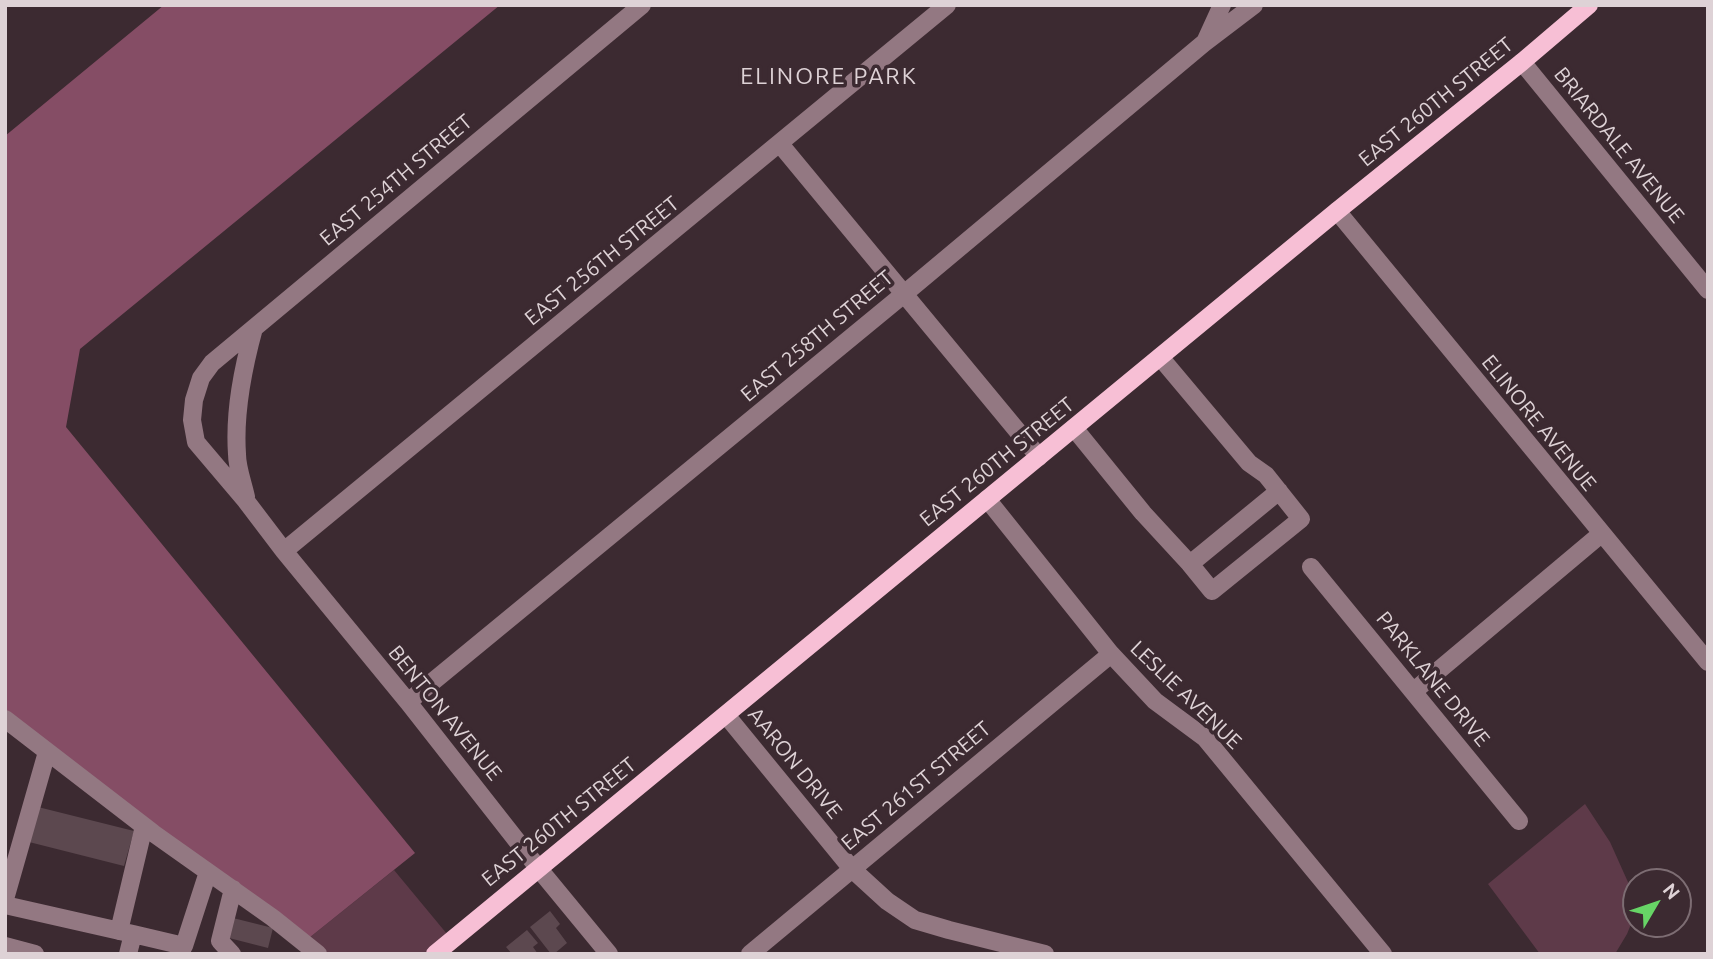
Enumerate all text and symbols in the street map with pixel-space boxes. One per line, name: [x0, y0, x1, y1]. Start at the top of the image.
street label: EAST 260TH STREET: [1354, 32, 1518, 172]
district label: ELINORE PARK: [742, 62, 916, 90]
street label: BRIARDALE AVENUE: [1549, 62, 1689, 228]
street label: EAST 254TH STREET: [315, 109, 477, 251]
street label: EAST 256TH STREET: [520, 191, 684, 331]
street label: EAST 258TH STREET: [736, 265, 898, 407]
street label: ELINORE AVENUE: [1476, 350, 1602, 496]
street label: EAST 260TH STREET: [915, 392, 1079, 532]
street label: PARKLANE DRIVE: [1371, 607, 1495, 751]
street label: LESLIE AVENUE: [1125, 636, 1247, 754]
street label: BENTON AVENUE: [383, 640, 507, 786]
street label: AARON DRIVE: [743, 702, 847, 824]
street label: EAST 261ST STREET: [836, 716, 996, 856]
street label: EAST 260TH STREET: [477, 752, 641, 892]
north arrow: [1622, 868, 1692, 938]
text: N: [1659, 879, 1685, 903]

